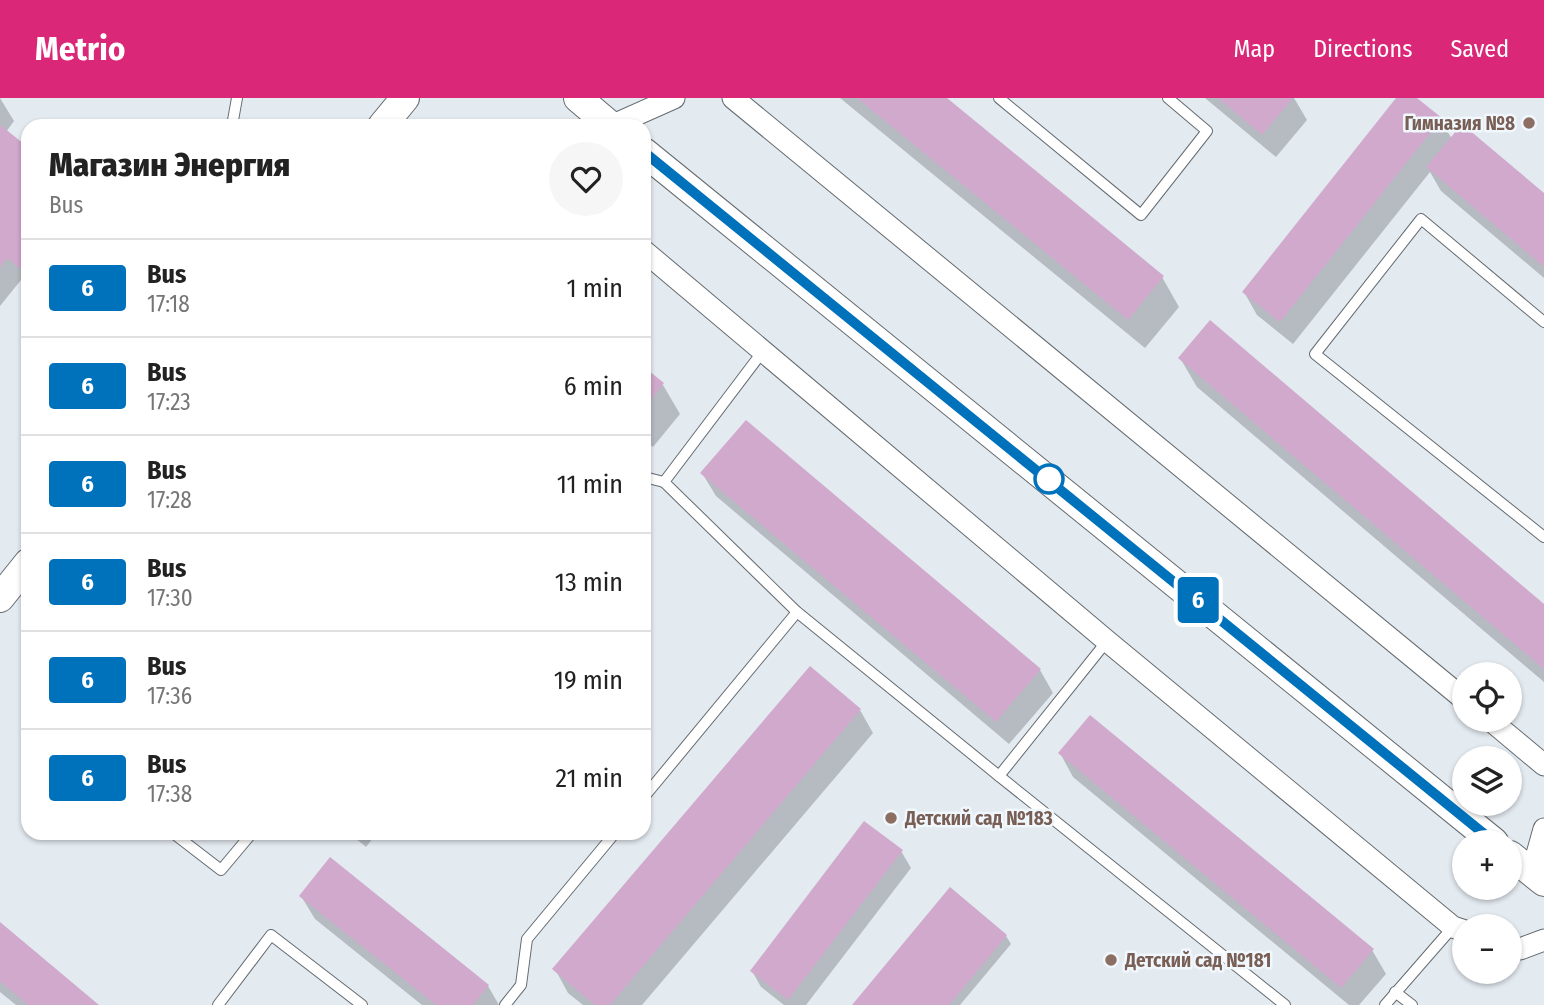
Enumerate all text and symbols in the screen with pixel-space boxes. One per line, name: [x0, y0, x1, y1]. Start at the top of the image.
text: Metrio: [35, 29, 125, 69]
text: Map: [1234, 35, 1275, 63]
text: Directions: [1313, 35, 1412, 63]
text: Saved: [1450, 35, 1509, 63]
place label: Гимназия №8: [1405, 112, 1515, 135]
marker: Гимназия №8: [1521, 115, 1537, 131]
button: heart: [549, 142, 623, 216]
text: Магазин Энергия: [49, 145, 290, 185]
text: Bus: [49, 191, 83, 219]
text: Bus: [147, 259, 186, 290]
text: 1 min: [567, 273, 623, 304]
text: 6: [81, 274, 94, 302]
text: 17:18: [147, 290, 190, 318]
text: Bus: [147, 357, 186, 388]
text: 6 min: [564, 371, 623, 402]
text: 6: [81, 372, 94, 400]
text: 17:23: [147, 388, 191, 416]
text: Bus: [147, 455, 186, 486]
unlabelled marker: [1034, 464, 1064, 494]
text: 11 min: [557, 469, 623, 500]
text: 6: [81, 470, 94, 498]
text: 17:28: [147, 486, 192, 514]
text: Bus: [147, 553, 186, 584]
text: 13 min: [555, 567, 623, 598]
text: 6: [81, 568, 94, 596]
line badge: 6: [1175, 577, 1221, 623]
text: 17:30: [147, 584, 193, 612]
text: 6: [1192, 586, 1204, 614]
text: Bus: [147, 651, 186, 682]
map controls: [1452, 662, 1522, 984]
button: locate: [1452, 662, 1522, 732]
text: 19 min: [554, 665, 623, 696]
text: 6: [81, 666, 94, 694]
text: 17:36: [147, 682, 192, 710]
button: layers: [1452, 746, 1522, 816]
text: Bus: [147, 749, 186, 780]
text: 21 min: [556, 763, 623, 794]
text: 6: [81, 764, 94, 792]
text: 17:38: [147, 780, 192, 808]
place label: Детский сад №183: [904, 807, 1053, 830]
marker: Детский сад №183: [883, 810, 899, 826]
button: +: [1452, 830, 1522, 900]
button: −: [1452, 914, 1522, 984]
place label: Детский сад №181: [1124, 949, 1271, 972]
marker: Детский сад №181: [1103, 952, 1119, 968]

